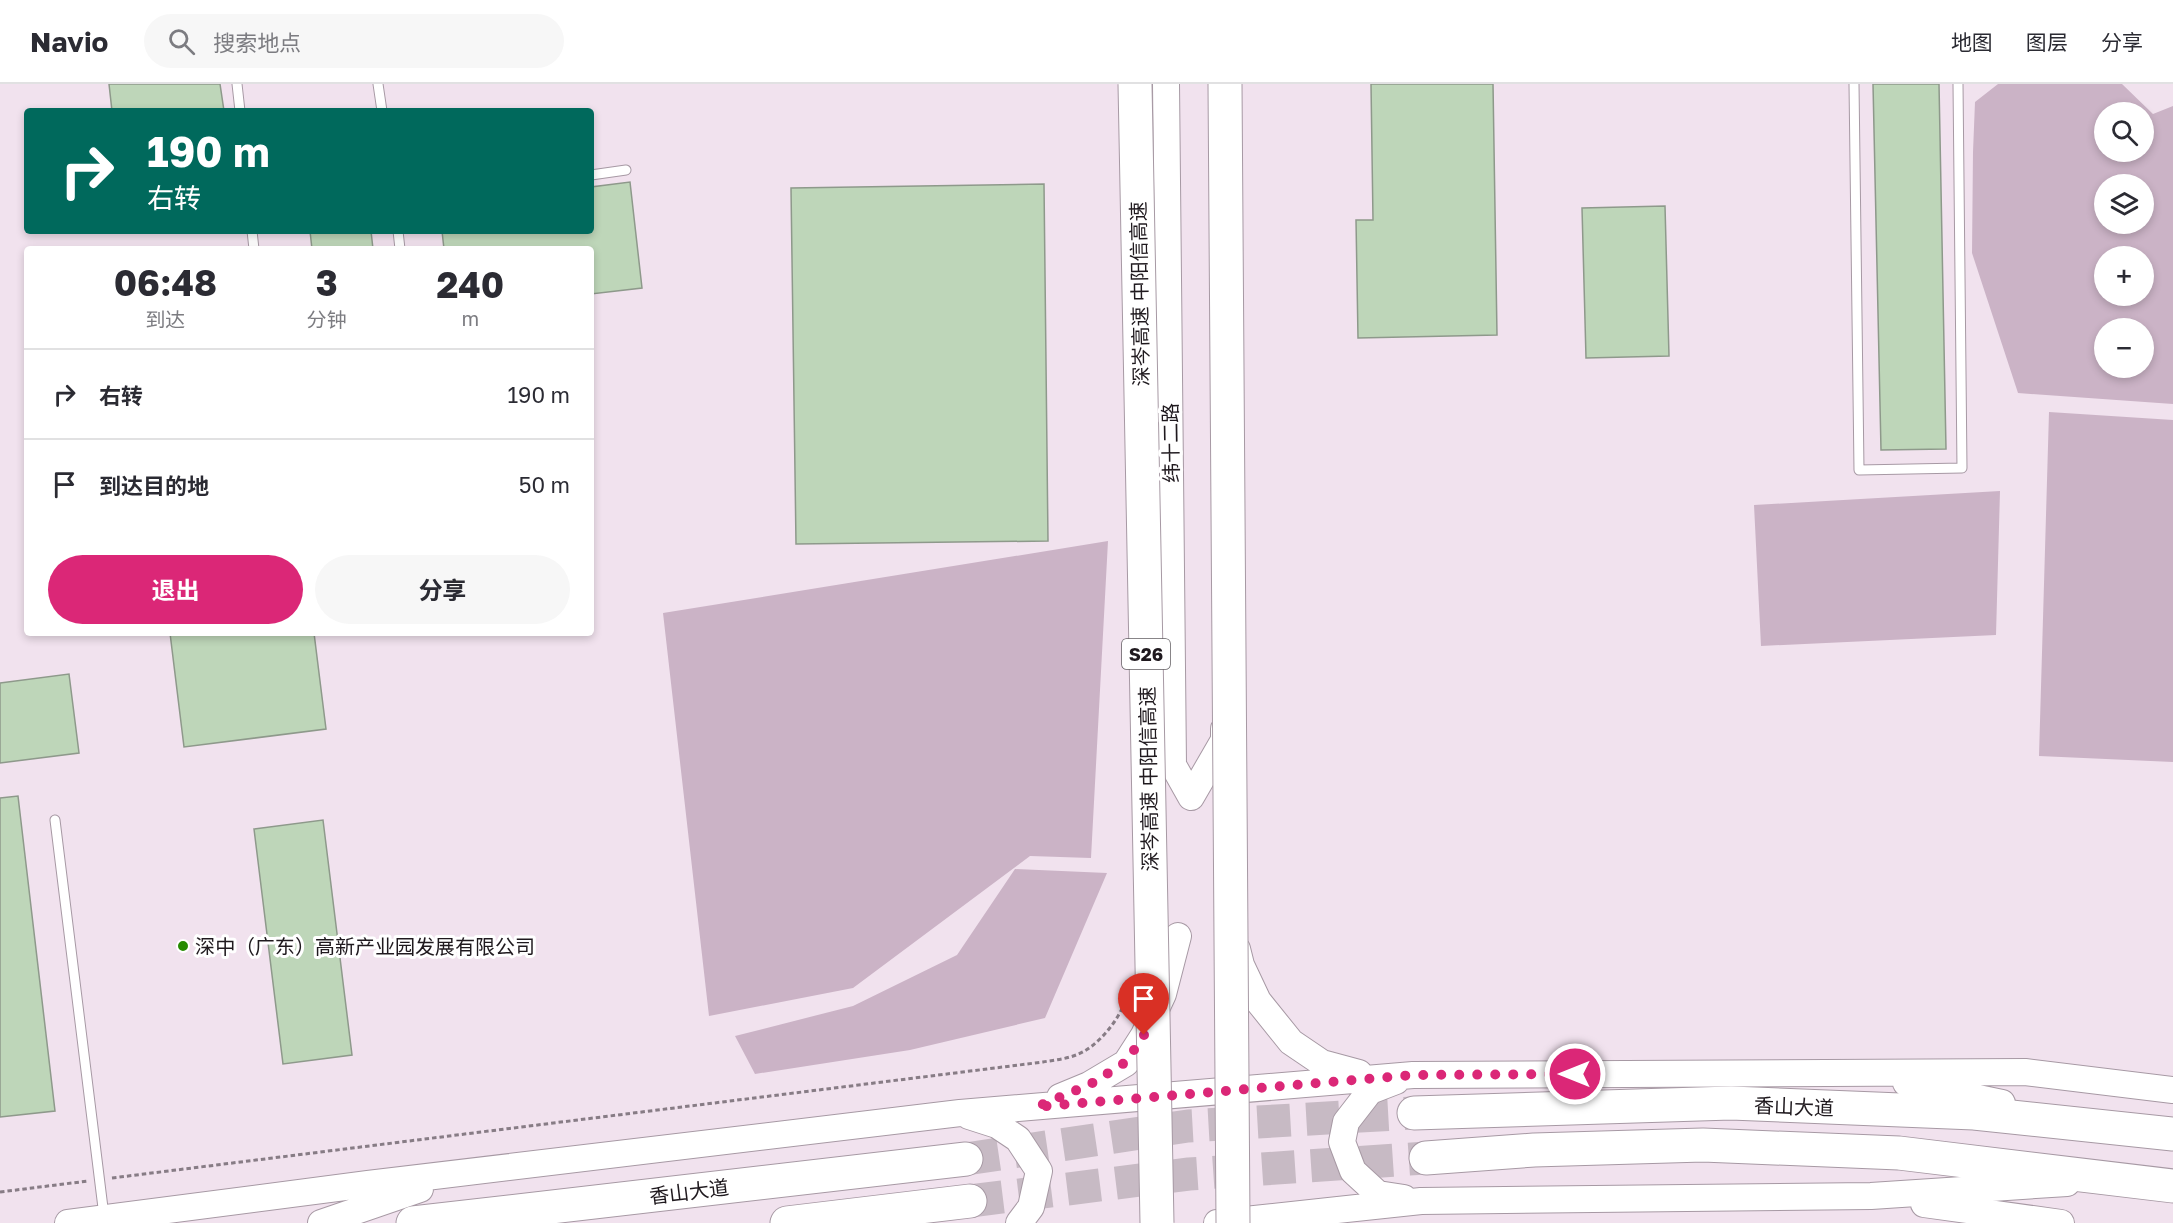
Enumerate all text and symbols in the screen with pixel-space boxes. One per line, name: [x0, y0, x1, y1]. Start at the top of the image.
search box: [144, 14, 564, 68]
text: Navio: [30, 25, 108, 58]
icon: search: [165, 25, 198, 58]
text: 搜索地点: [213, 29, 301, 56]
text: 地图: [1951, 29, 1993, 55]
text: 图层: [2026, 29, 2068, 55]
text: 分享: [2101, 29, 2143, 55]
map controls: [2094, 102, 2154, 378]
button: search: [2094, 102, 2154, 162]
text: 190 m: [147, 126, 270, 176]
icon: right: [48, 132, 126, 210]
button: layers: [2094, 174, 2154, 234]
text: 右转: [147, 182, 201, 214]
street label: 深岑高速 中阳信高速: [1125, 201, 1153, 387]
button: +: [2094, 246, 2154, 306]
text: 06:48: [114, 261, 217, 304]
text: 3: [316, 261, 338, 304]
text: 240: [436, 263, 504, 306]
text: m: [461, 306, 479, 330]
text: 到达: [145, 307, 185, 331]
text: 分钟: [307, 307, 347, 331]
button: −: [2094, 318, 2154, 378]
icon: right: [48, 378, 81, 411]
text: 190 m: [507, 381, 570, 408]
text: 右转: [99, 382, 143, 409]
street label: 纬十二路: [1157, 403, 1183, 483]
icon: arrive: [48, 468, 81, 501]
text: 50 m: [519, 471, 570, 498]
text: 到达目的地: [99, 472, 209, 499]
button: 退出: [48, 555, 303, 624]
button: 分享: [315, 555, 570, 624]
road number: S26: [1122, 639, 1170, 669]
street label: 深岑高速 中阳信高速: [1134, 686, 1162, 872]
place label: 深中（广东）高新产业园发展有限公司: [195, 934, 535, 958]
marker: 深中（广东）高新产业园发展有限公司: [176, 939, 190, 953]
pin: [1118, 973, 1169, 1035]
icon: arrive: [1127, 982, 1160, 1015]
position arrow: [1543, 1042, 1607, 1106]
street label: 香山大道: [1754, 1093, 1834, 1119]
street label: 香山大道: [648, 1174, 730, 1208]

